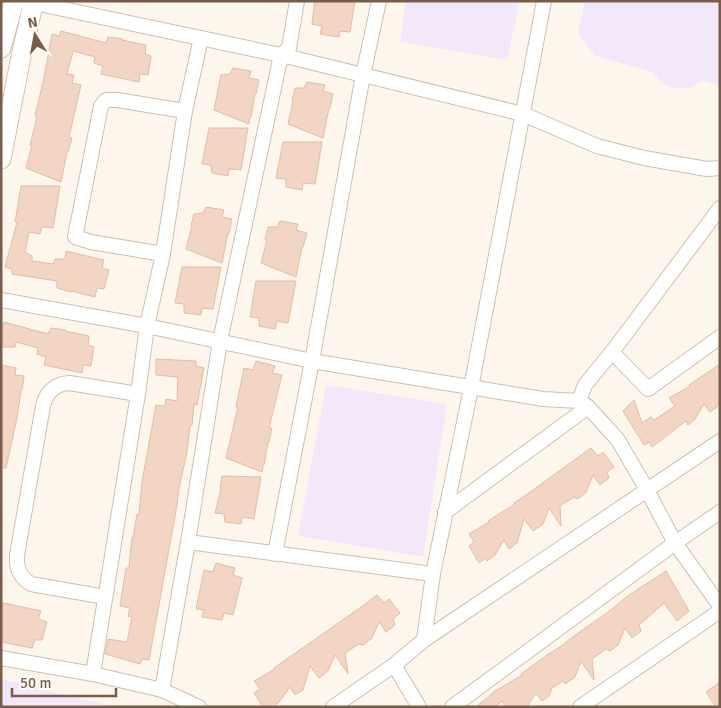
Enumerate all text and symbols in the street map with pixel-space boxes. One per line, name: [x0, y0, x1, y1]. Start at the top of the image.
north arrow: [10, 10, 60, 60]
text: N: [26, 13, 39, 32]
scale bar: [12, 666, 116, 698]
text: 50 m: [20, 674, 51, 692]

